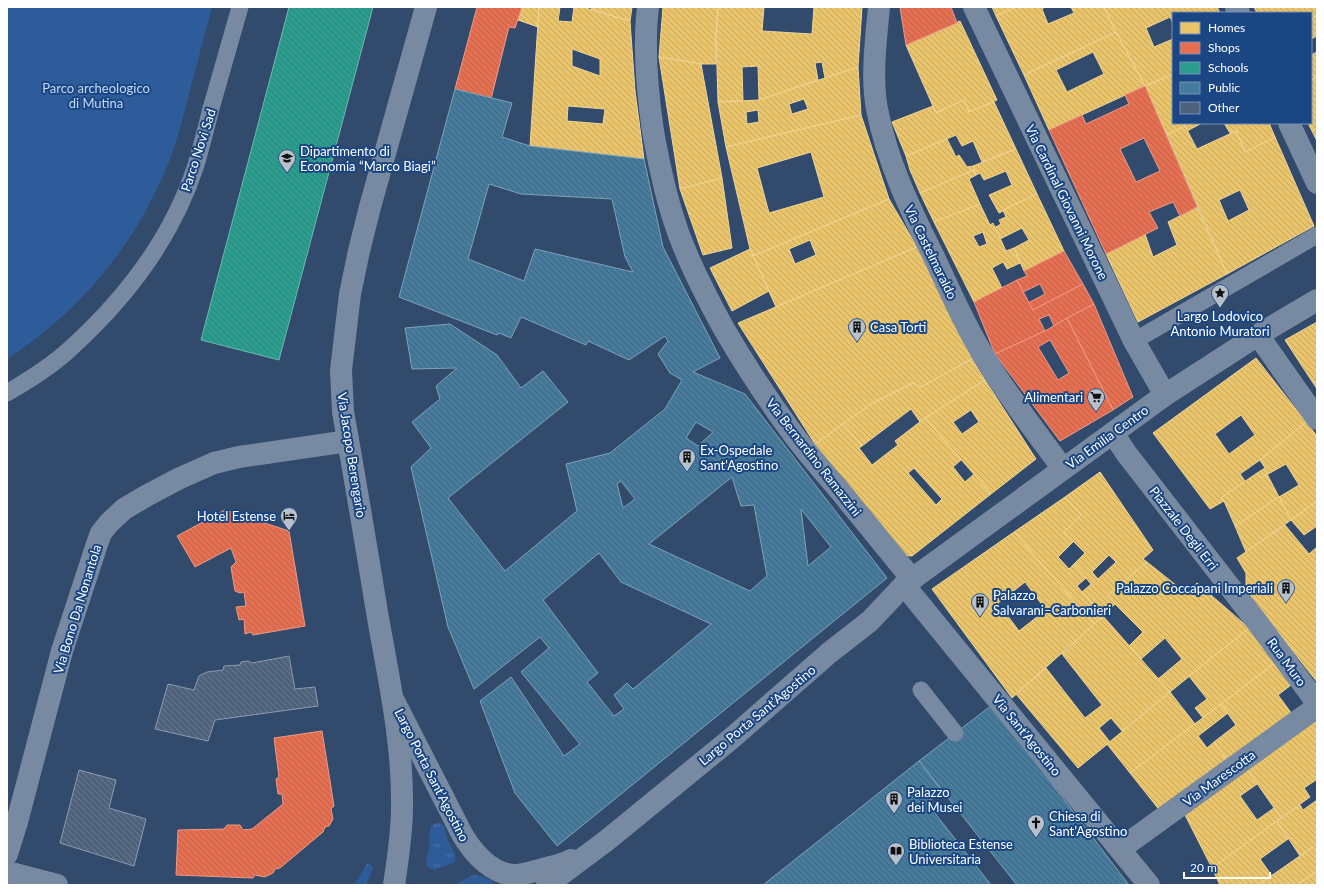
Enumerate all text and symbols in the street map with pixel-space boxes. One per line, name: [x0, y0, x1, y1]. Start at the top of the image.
legend: [1172, 12, 1312, 124]
text: Homes: [1208, 20, 1245, 35]
text: Shops: [1208, 40, 1240, 55]
text: Schools: [1208, 60, 1249, 75]
park label: Parco archeologico di Mutina: [42, 80, 150, 111]
text: Public: [1208, 80, 1240, 95]
text: Other: [1208, 100, 1240, 115]
street label: Parco Novi Sad: [177, 107, 219, 193]
street label: Via Cardinal Giovanni Morone: [1022, 122, 1112, 282]
place label: Dipartimento di Economia “Marco Biagi”: [300, 143, 436, 174]
school or university icon: Dipartimento di Economia “Marco Biagi”: [277, 148, 297, 173]
street label: Via Castelmaraldo: [901, 202, 961, 302]
place icon: Largo Lodovico Antonio Muratori: [1210, 283, 1230, 308]
place label: Largo Lodovico Antonio Muratori: [1170, 308, 1270, 339]
building icon: Casa Torti: [847, 317, 867, 342]
place label: Casa Torti: [870, 319, 926, 335]
supermarket icon: Alimentari: [1086, 387, 1106, 412]
place label: Alimentari: [1024, 389, 1083, 405]
street label: Via Jacopo Berengario: [334, 391, 370, 519]
street label: Via Bernardino Ramazzini: [763, 395, 865, 519]
street label: Via Emilia Centro: [1063, 402, 1151, 472]
place label: Ex-Ospedale Sant'Agostino: [700, 442, 778, 473]
building icon: Ex-Ospedale Sant'Agostino: [677, 447, 697, 472]
street label: Piazzale Degli Erri: [1146, 483, 1222, 573]
hotel icon: Hotel Estense: [279, 506, 299, 531]
place label: Hotel Estense: [197, 508, 276, 524]
street label: Via Bono Da Nonantola: [50, 542, 104, 676]
building icon: Palazzo Coccapani Imperiali: [1276, 578, 1296, 603]
place label: Palazzo Coccapani Imperiali: [1116, 580, 1273, 596]
place label: Palazzo Salvarani–Carbonieri: [993, 587, 1111, 618]
building icon: Palazzo Salvarani–Carbonieri: [970, 592, 990, 617]
street label: Rua Muro: [1264, 635, 1310, 689]
street label: Largo Porta Sant’Agostino: [695, 662, 819, 768]
street label: Via Sant'Agostino: [989, 691, 1065, 779]
street label: Largo Porta Sant’Agostino: [391, 706, 473, 844]
street label: Via Marescotta: [1180, 746, 1258, 810]
place label: Palazzo dei Musei: [907, 784, 962, 815]
building icon: Palazzo dei Musei: [884, 789, 904, 814]
place label: Chiesa di Sant’Agostino: [1049, 808, 1127, 839]
church icon: Chiesa di Sant’Agostino: [1026, 813, 1046, 838]
place label: Biblioteca Estense Universitaria: [909, 836, 1013, 867]
library icon: Biblioteca Estense Universitaria: [886, 841, 906, 866]
scale bar: [1184, 854, 1270, 880]
text: 20 m: [1190, 860, 1217, 875]

